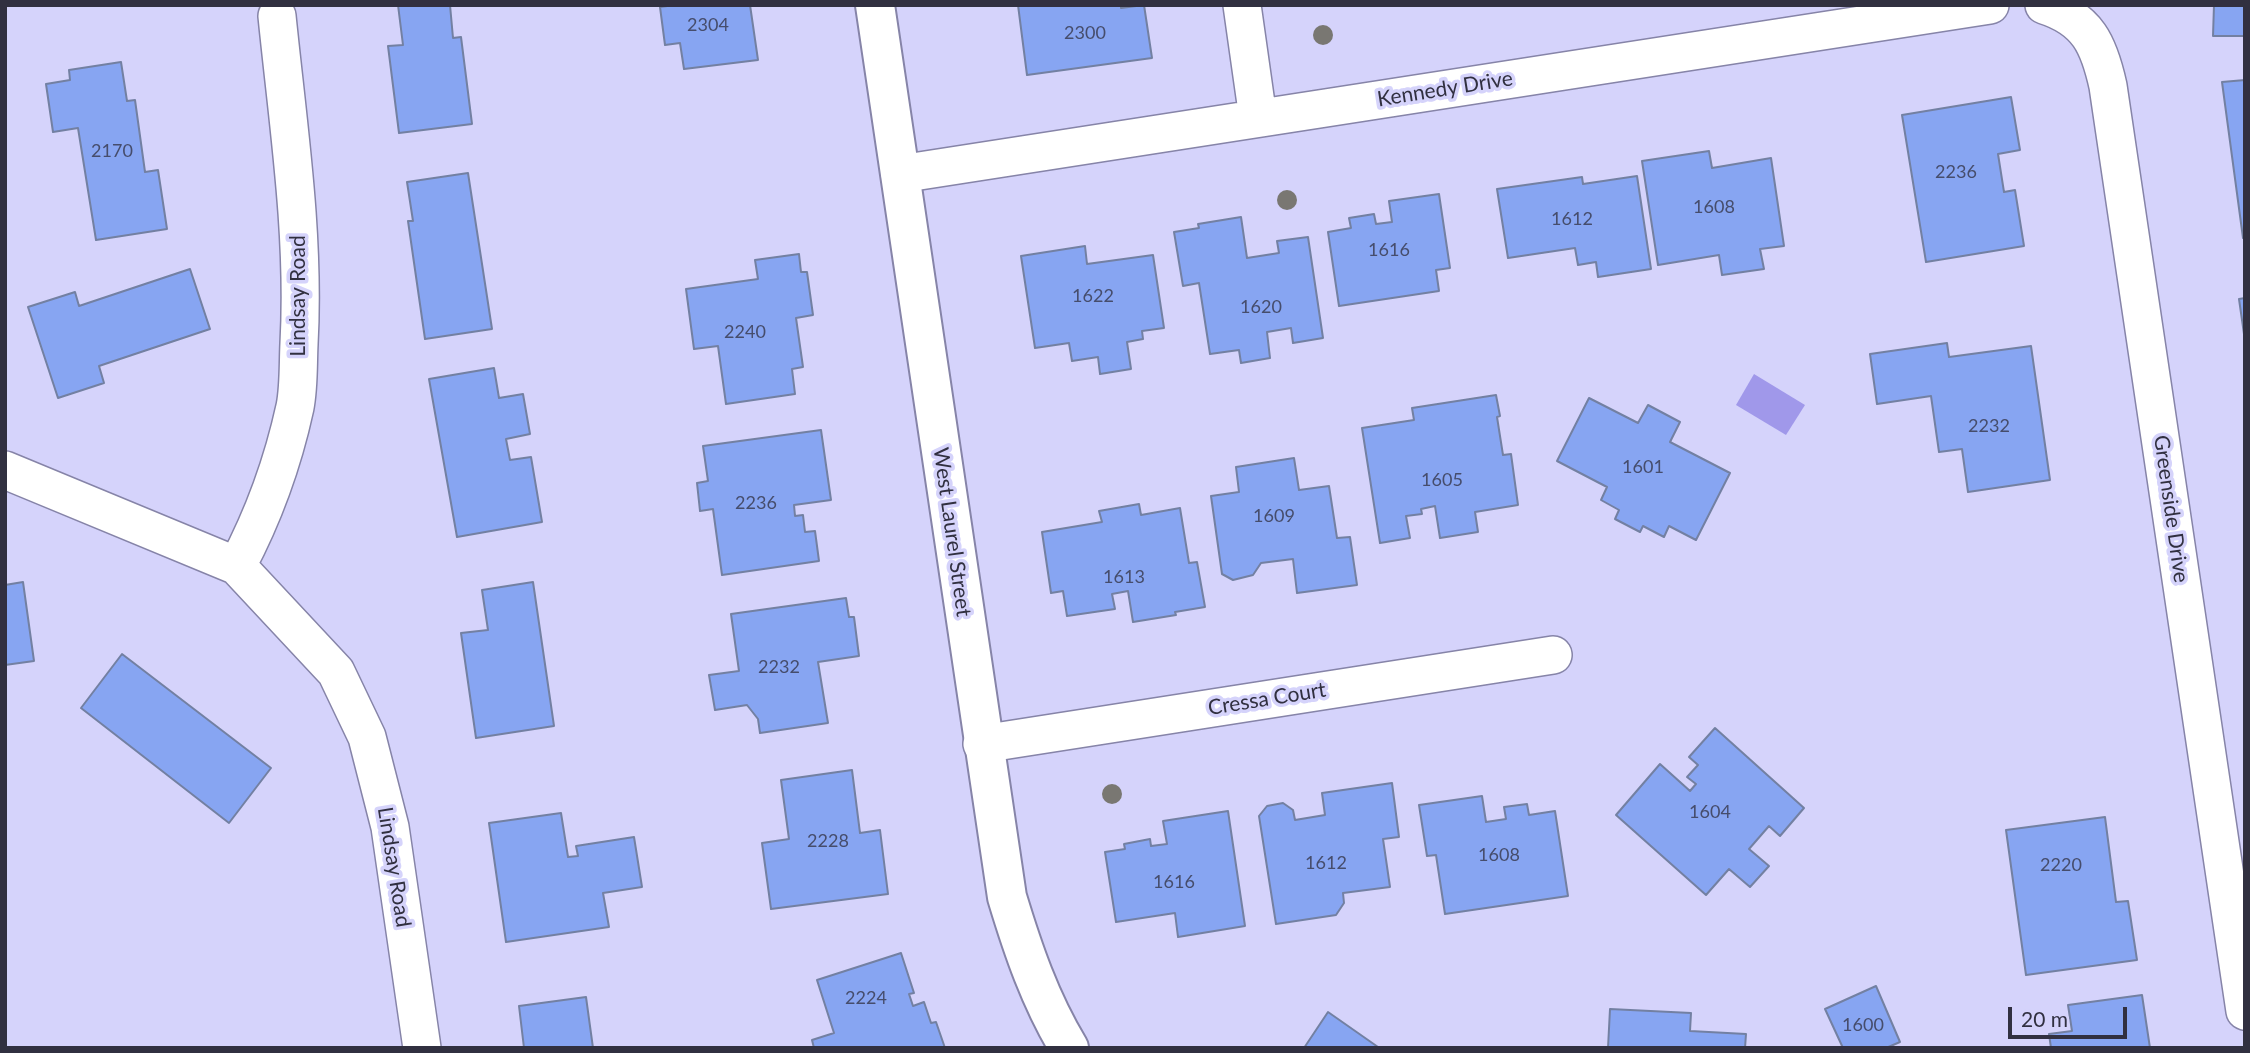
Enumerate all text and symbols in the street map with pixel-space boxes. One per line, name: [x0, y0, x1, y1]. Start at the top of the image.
house number: 2304: [687, 14, 729, 36]
house number: 2300: [1064, 22, 1106, 44]
street label: Kennedy Drive: [1375, 66, 1515, 112]
house number: 2170: [91, 140, 133, 162]
house number: 2236: [1935, 161, 1977, 183]
house number: 1608: [1693, 196, 1735, 218]
house number: 1612: [1551, 208, 1593, 230]
street label: Lindsay Road: [285, 235, 311, 357]
house number: 1616: [1368, 239, 1410, 261]
house number: 1622: [1072, 285, 1114, 307]
house number: 1620: [1240, 296, 1282, 318]
house number: 2240: [724, 321, 766, 343]
house number: 2232: [1968, 415, 2010, 437]
street label: Greenside Drive: [2148, 434, 2194, 584]
street label: West Laurel Street: [928, 446, 976, 618]
house number: 1601: [1622, 456, 1664, 478]
house number: 1605: [1421, 469, 1463, 491]
house number: 2236: [735, 492, 777, 514]
house number: 1609: [1253, 505, 1295, 527]
house number: 1613: [1103, 566, 1145, 588]
house number: 2232: [758, 656, 800, 678]
street label: Cressa Court: [1206, 677, 1328, 721]
house number: 1604: [1689, 801, 1731, 823]
street label: Lindsay Road: [372, 805, 416, 929]
house number: 2228: [807, 830, 849, 852]
house number: 1608: [1478, 844, 1520, 866]
house number: 1612: [1305, 852, 1347, 874]
house number: 2220: [2040, 854, 2082, 876]
house number: 1616: [1153, 871, 1195, 893]
house number: 2224: [845, 987, 887, 1009]
scale bar: [2012, 993, 2131, 1038]
text: 20 m: [2021, 1006, 2068, 1031]
house number: 1600: [1842, 1014, 1884, 1036]

